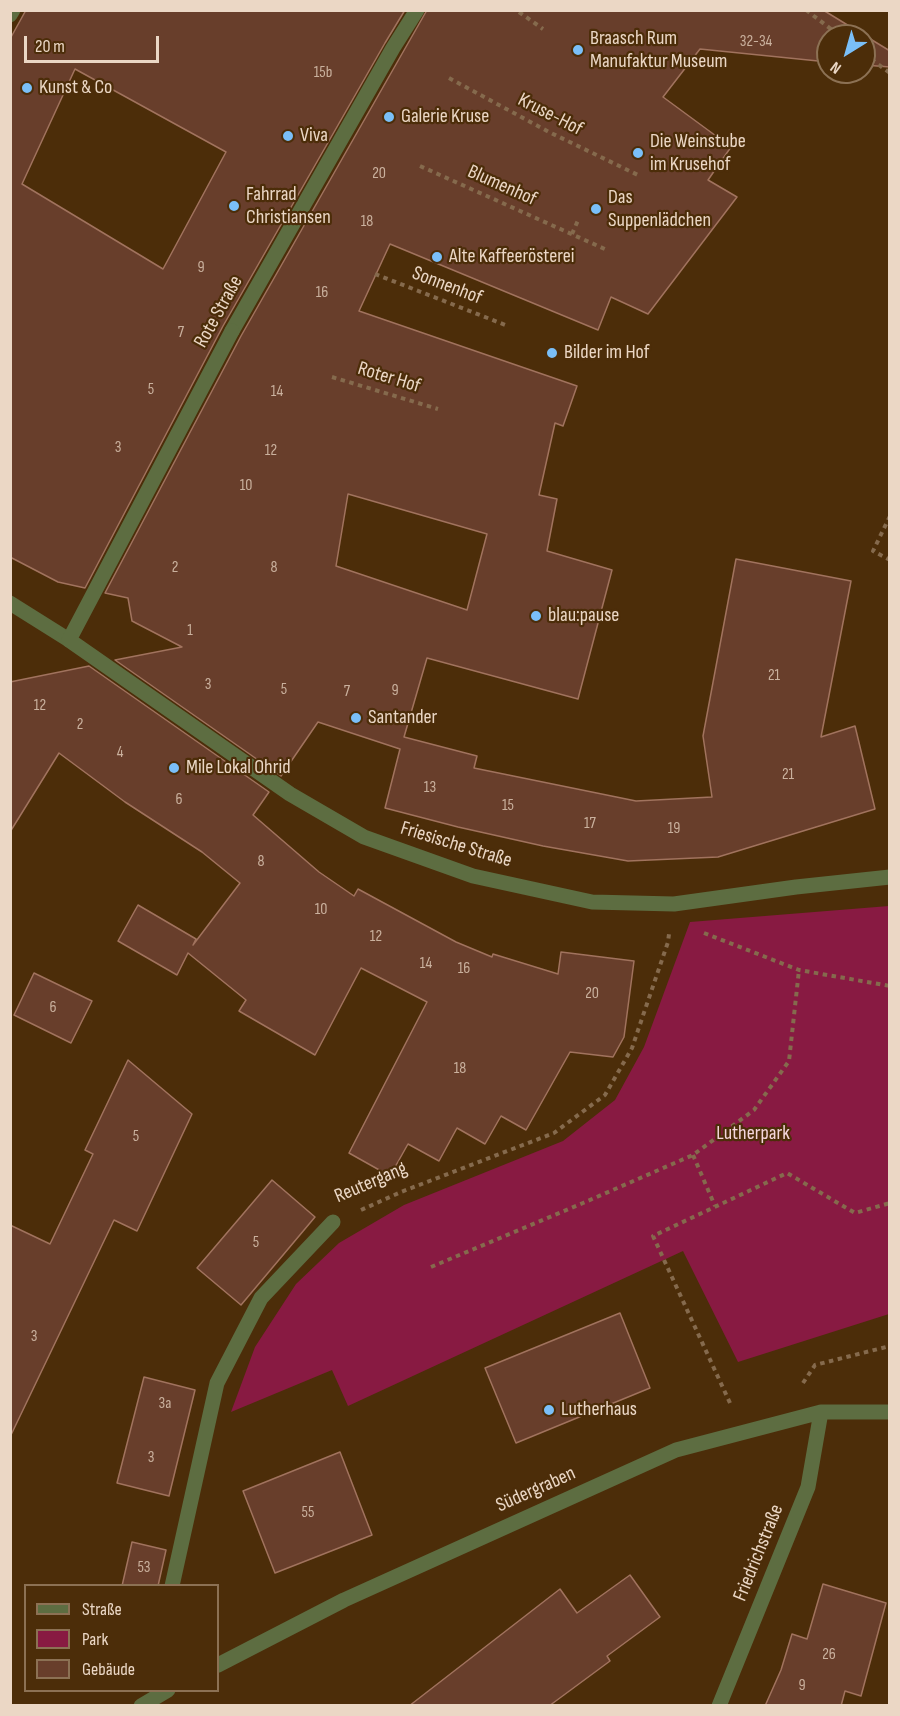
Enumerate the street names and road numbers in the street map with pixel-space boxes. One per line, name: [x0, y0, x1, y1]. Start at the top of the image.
street label: Kruse-Hof: [513, 88, 587, 142]
street label: Blumenhof: [464, 160, 540, 212]
street label: Sonnenhof: [409, 262, 485, 310]
street label: Rote Straße: [189, 272, 249, 352]
street label: Roter Hof: [355, 357, 423, 399]
street label: Friesische Straße: [397, 817, 515, 873]
street label: Reutergang: [331, 1157, 411, 1209]
street label: Südergraben: [493, 1462, 579, 1518]
street label: Friedrichstraße: [729, 1501, 789, 1605]

